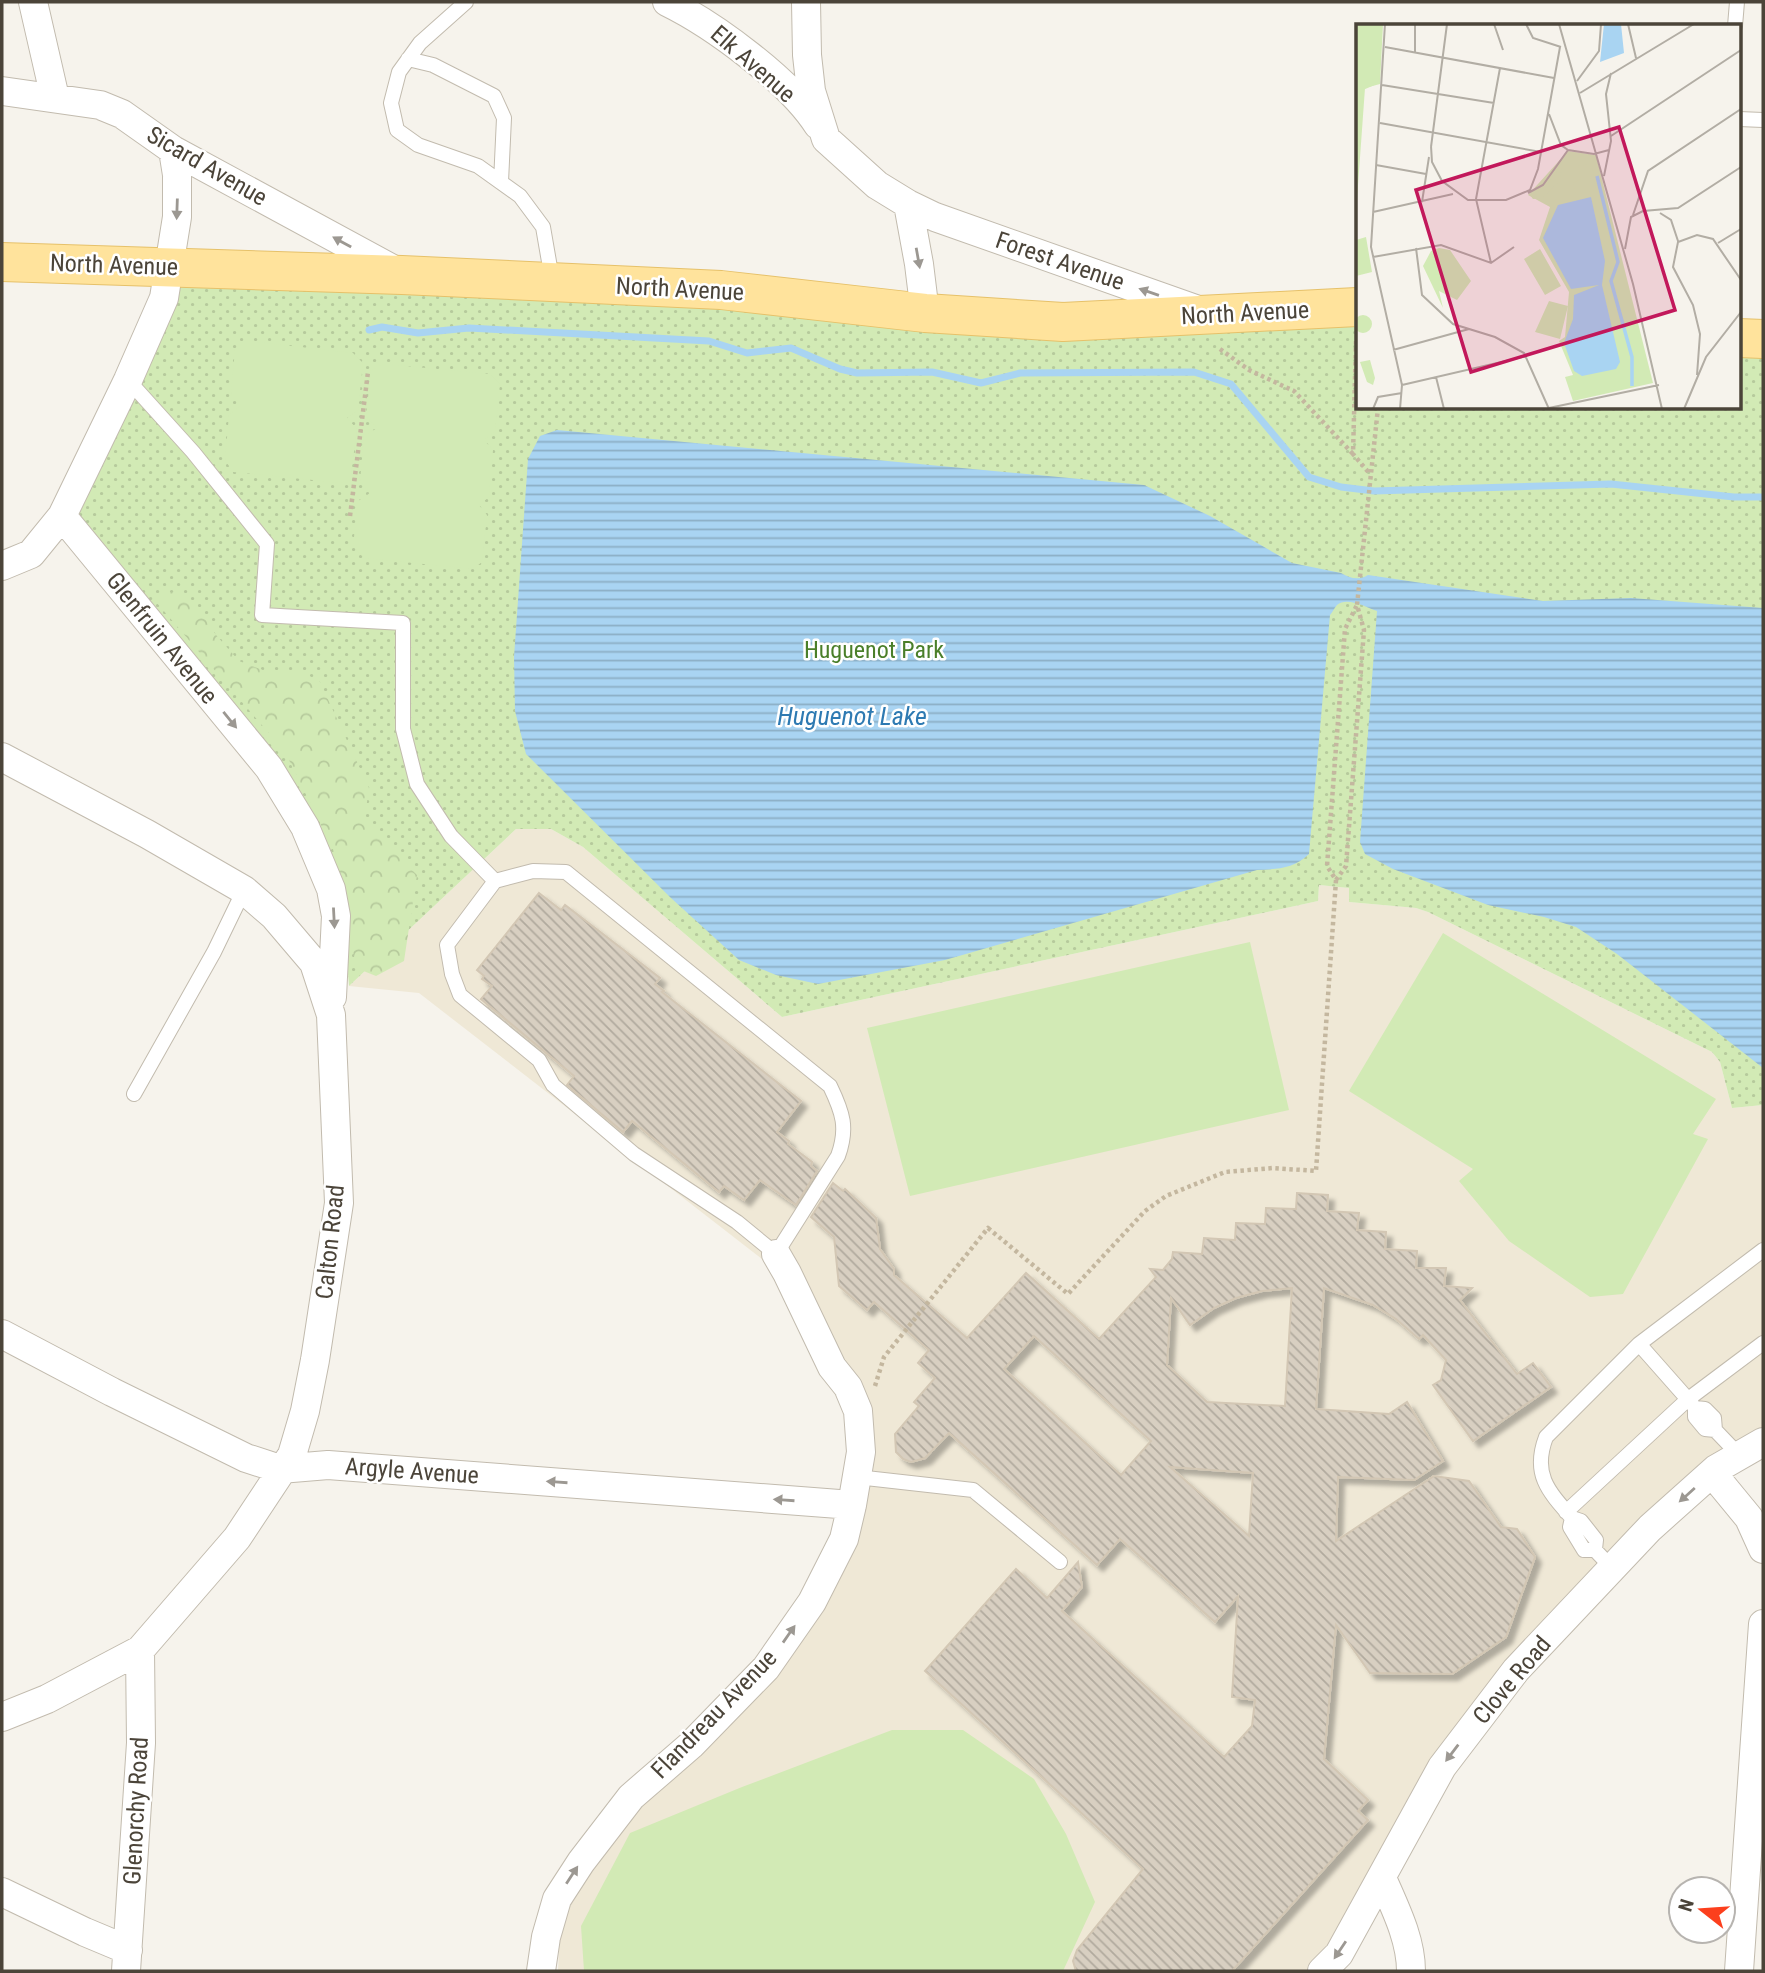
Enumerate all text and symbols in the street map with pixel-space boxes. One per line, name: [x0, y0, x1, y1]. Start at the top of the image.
street label: Elk Avenue: [705, 20, 801, 108]
inset map: [1356, 24, 1740, 410]
street label: Sicard Avenue: [142, 120, 272, 212]
one-way arrow: [171, 198, 182, 220]
street label: Forest Avenue: [992, 226, 1128, 296]
one-way arrow: [332, 236, 352, 248]
one-way arrow: [913, 247, 924, 269]
street label: North Avenue: [49, 249, 179, 281]
street label: North Avenue: [615, 272, 745, 306]
one-way arrow: [1138, 286, 1159, 297]
street label: North Avenue: [1180, 296, 1310, 330]
street label: Glenfruin Avenue: [101, 567, 223, 709]
park label: Huguenot Park: [804, 636, 944, 664]
water label: Huguenot Lake: [777, 701, 927, 731]
one-way arrow: [222, 711, 237, 729]
one-way arrow: [329, 907, 340, 929]
street label: Calton Road: [310, 1183, 350, 1301]
street label: Argyle Avenue: [344, 1452, 480, 1490]
one-way arrow: [546, 1477, 568, 1488]
one-way arrow: [1679, 1486, 1696, 1502]
one-way arrow: [773, 1494, 795, 1505]
one-way arrow: [782, 1625, 796, 1643]
street label: Clove Road: [1467, 1630, 1557, 1730]
street label: Flandreau Avenue: [646, 1644, 782, 1784]
street label: Glenorchy Road: [118, 1736, 154, 1886]
one-way arrow: [1446, 1744, 1460, 1762]
one-way arrow: [566, 1866, 579, 1885]
north arrow: [1667, 1875, 1737, 1945]
text: N: [1674, 1896, 1699, 1914]
one-way arrow: [1333, 1941, 1347, 1959]

